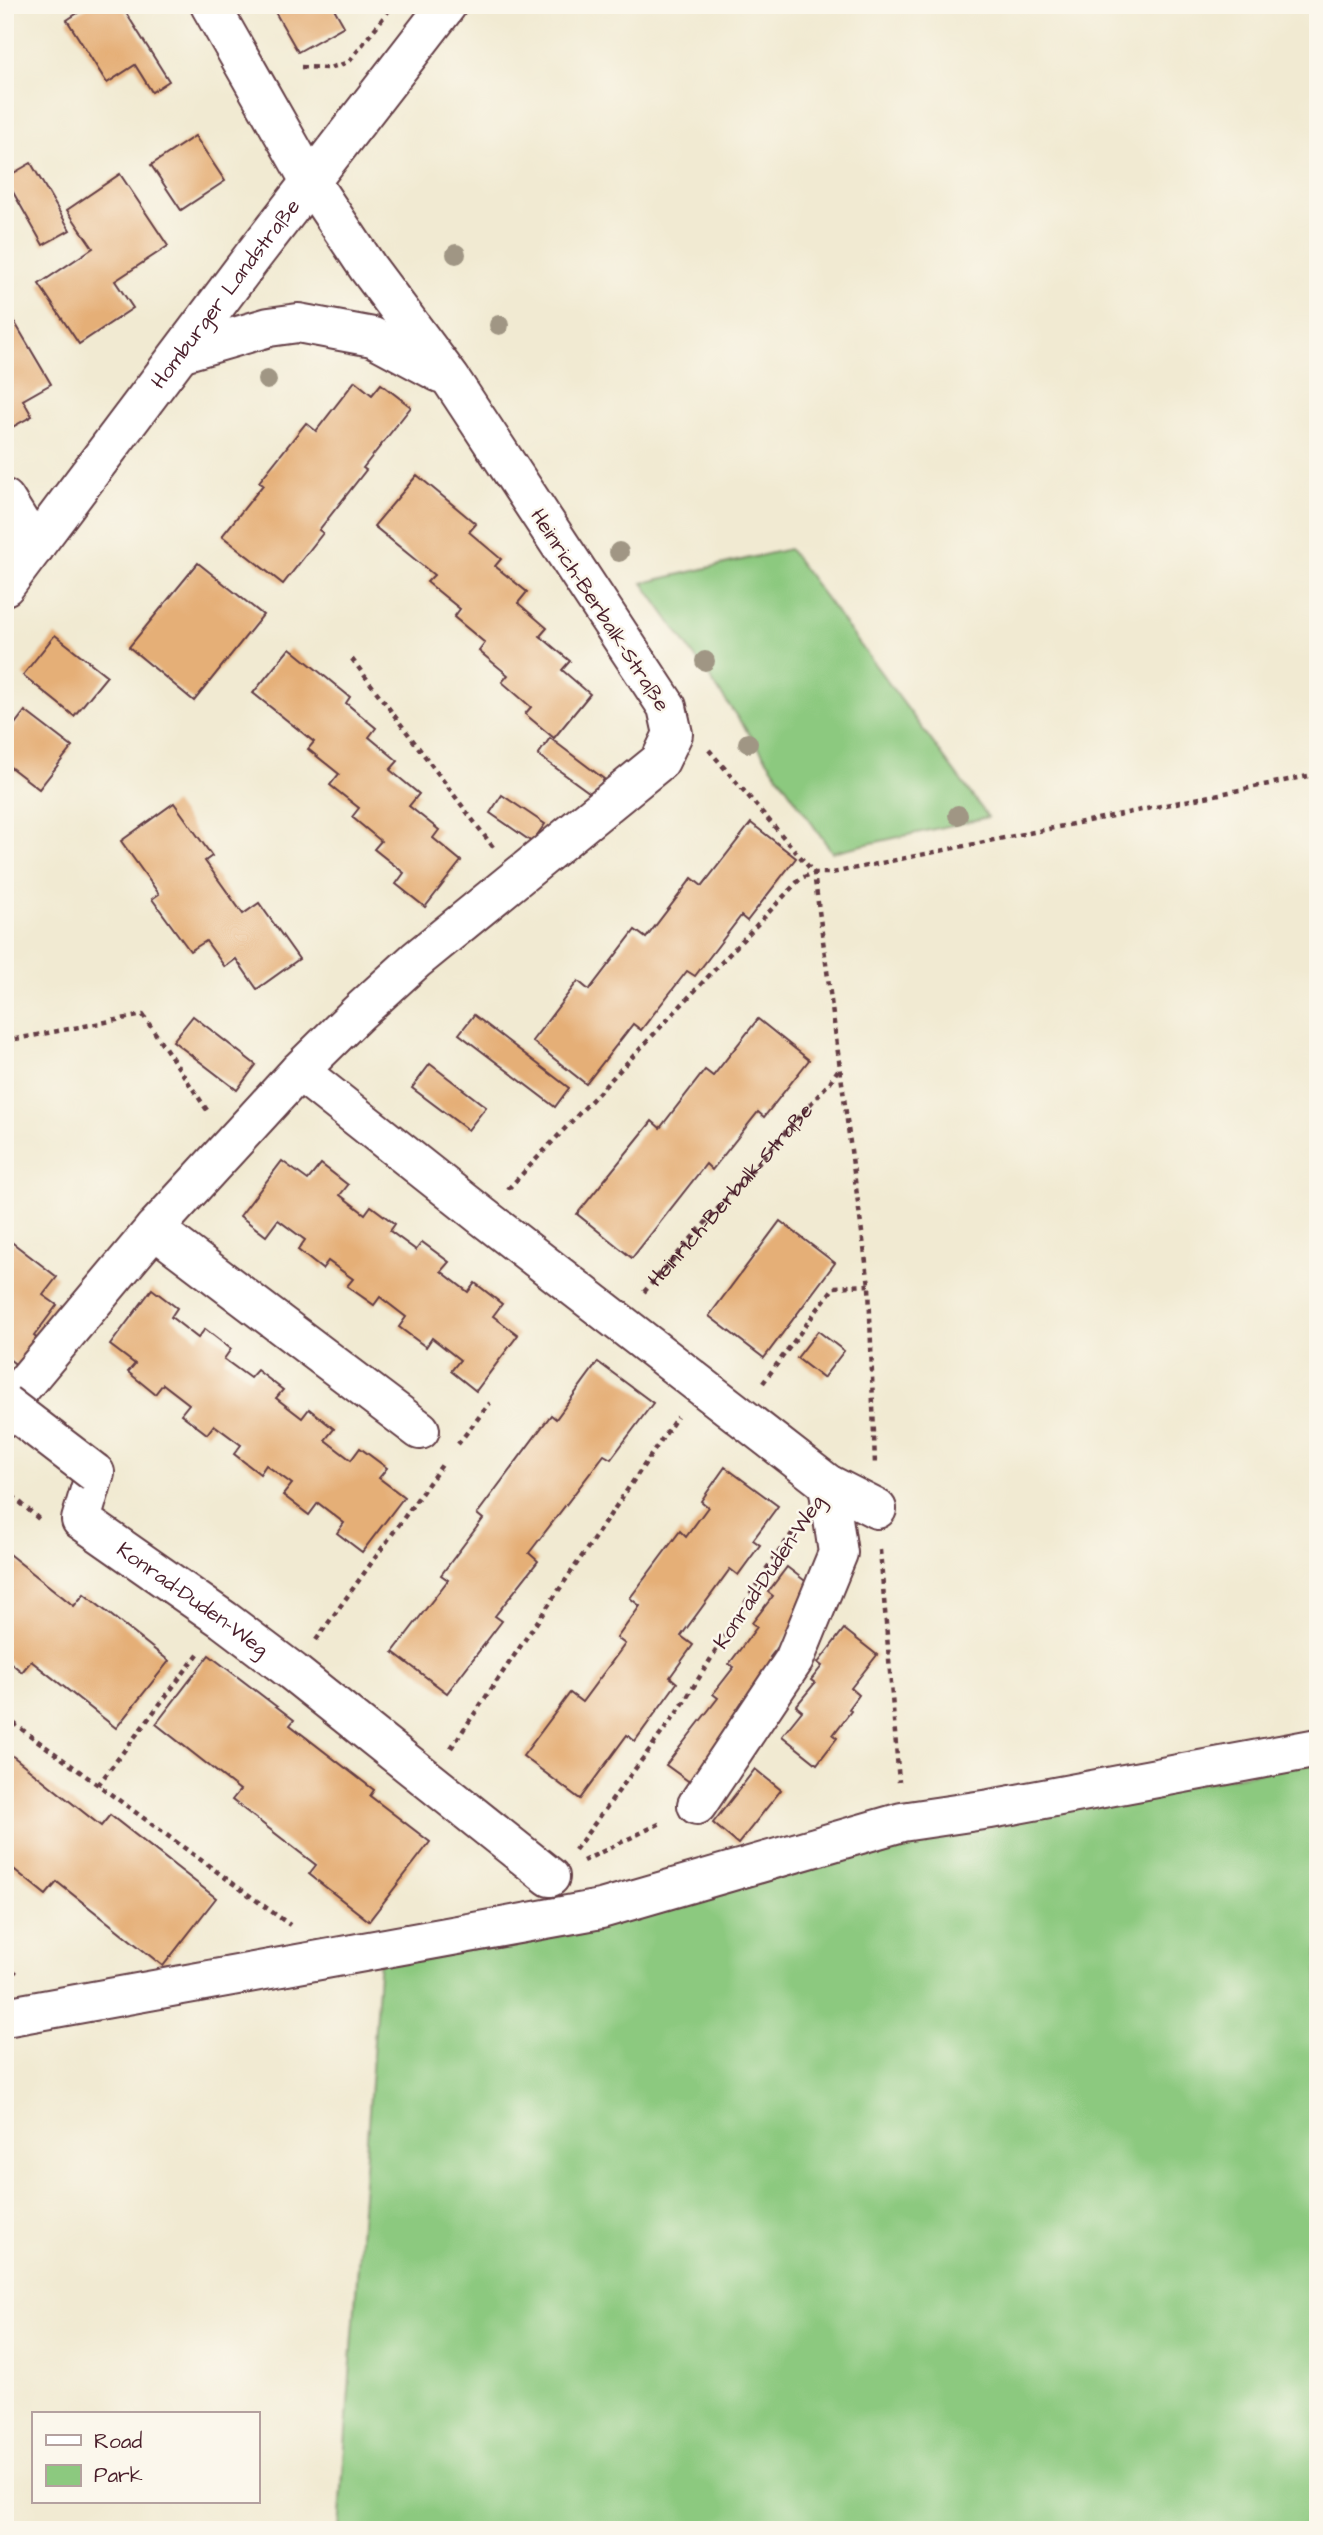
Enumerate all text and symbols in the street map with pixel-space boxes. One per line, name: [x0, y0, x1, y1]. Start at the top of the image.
street label: Homburger Landstraße: [144, 193, 307, 395]
street label: Heinrich-Berbalk-Straße: [523, 503, 677, 717]
street label: Heinrich-Berbalk-Straße: [641, 1097, 819, 1293]
street label: Konrad-Duden-Weg: [707, 1489, 833, 1656]
street label: Konrad-Duden-Weg: [111, 1535, 275, 1665]
legend: [32, 2412, 259, 2504]
text: Road: [94, 2427, 142, 2456]
text: Park: [94, 2461, 143, 2490]

